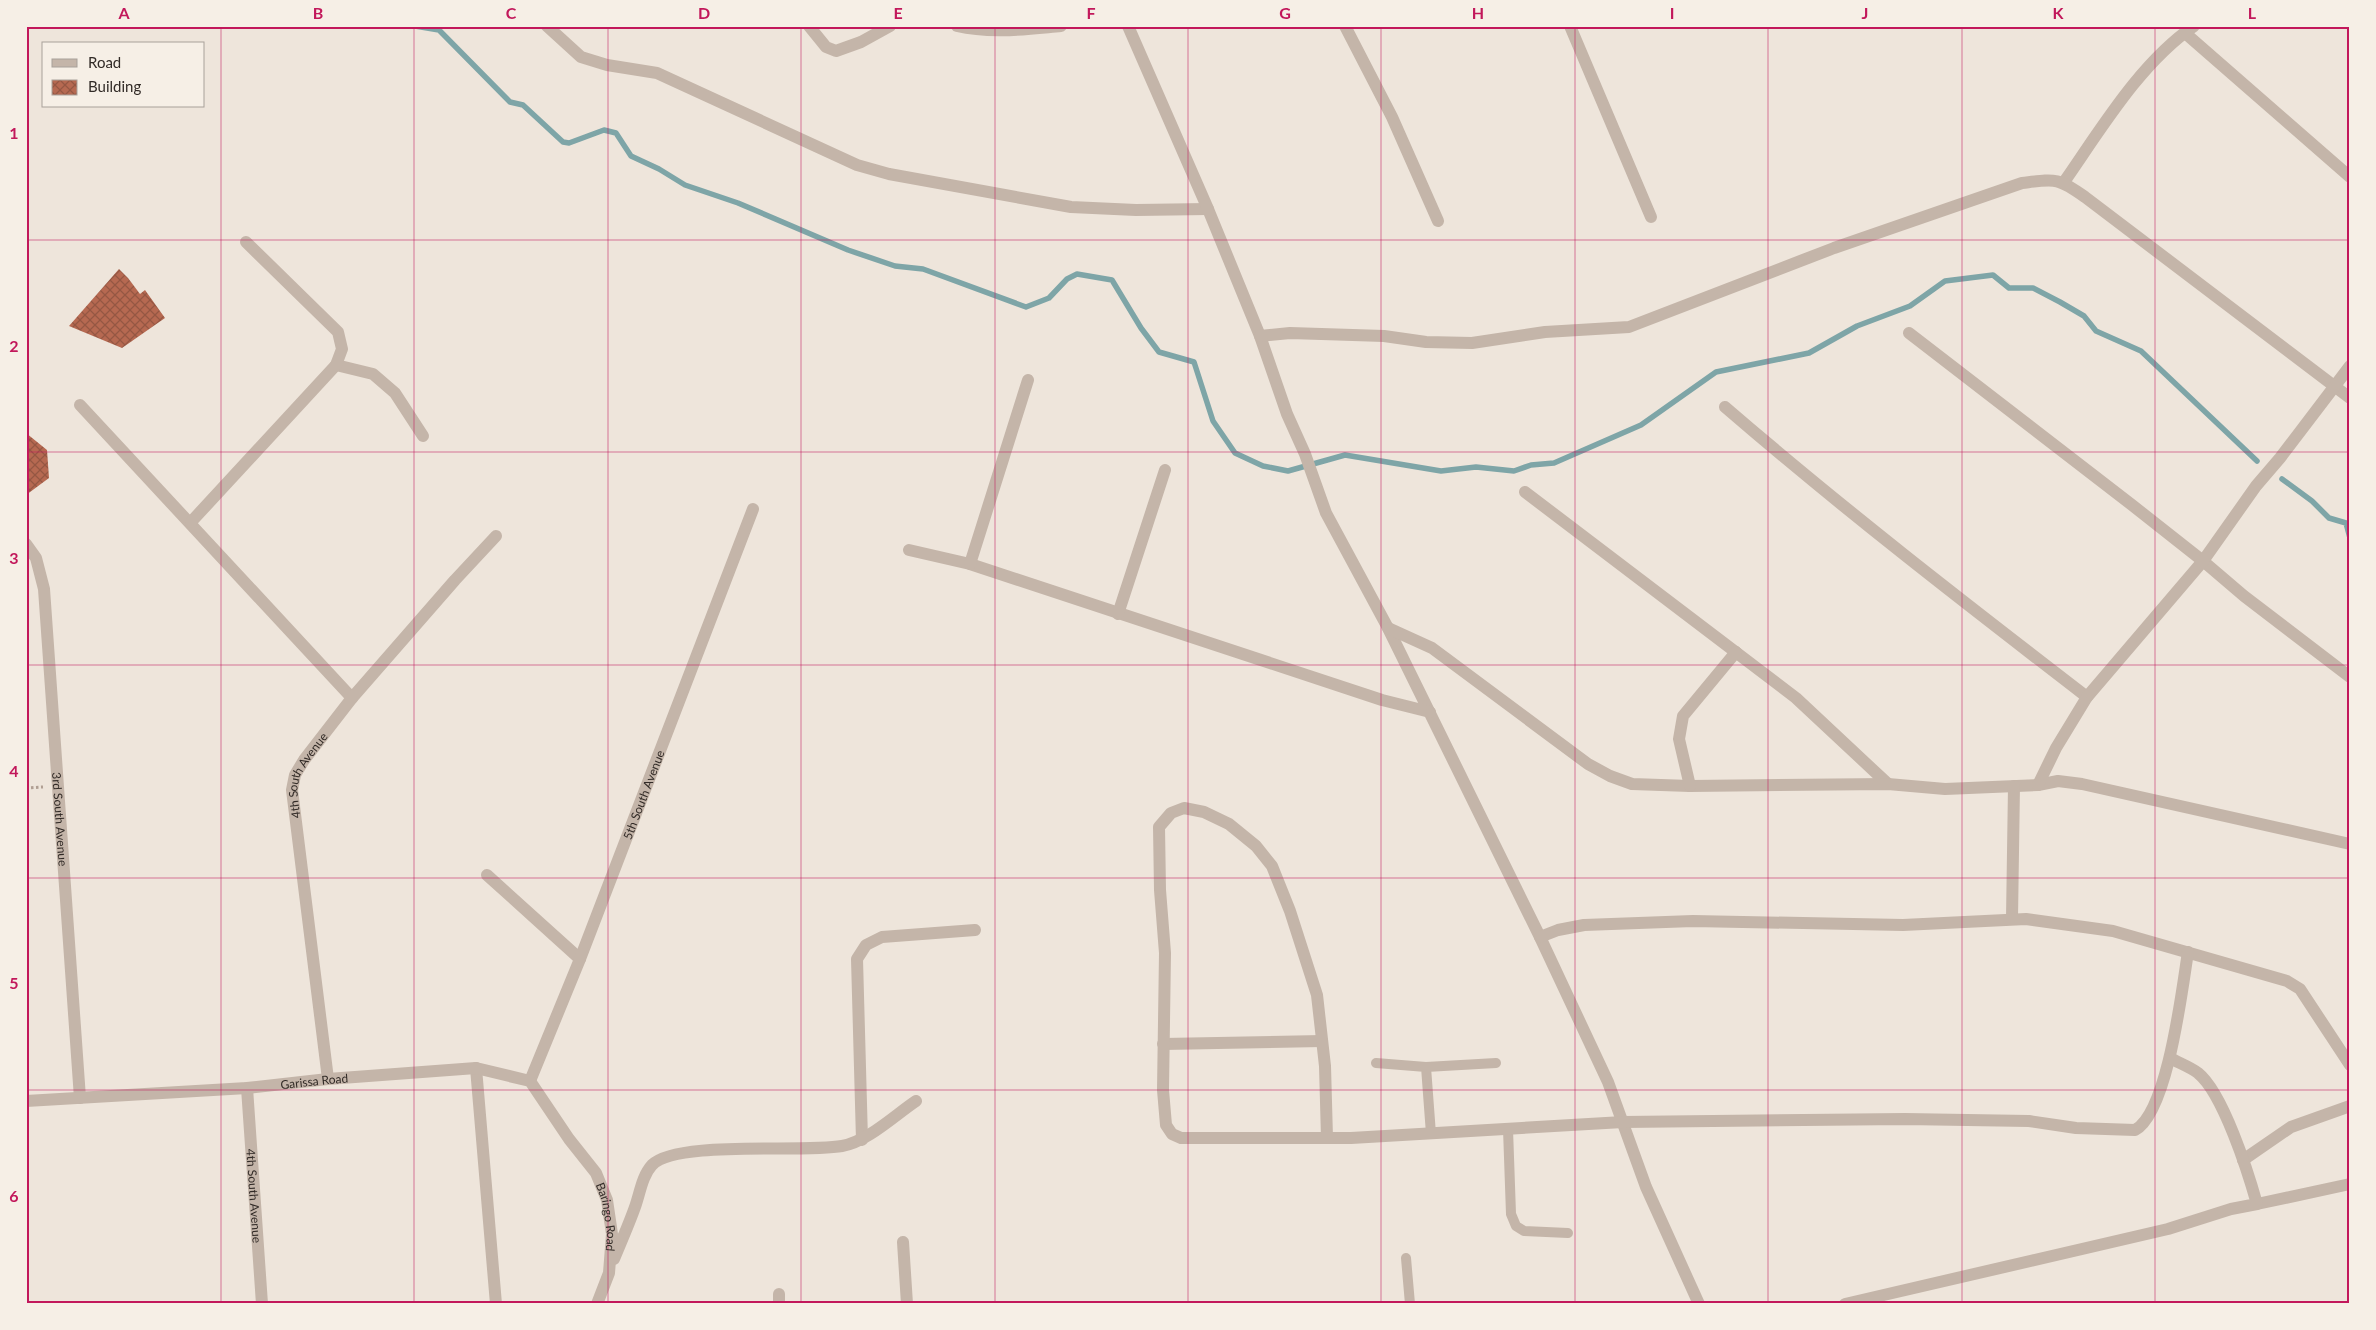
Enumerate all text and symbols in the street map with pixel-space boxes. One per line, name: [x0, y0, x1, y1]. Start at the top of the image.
text: A: [117, 3, 130, 22]
text: B: [313, 3, 323, 22]
text: C: [506, 3, 517, 22]
text: D: [698, 3, 710, 22]
text: E: [893, 3, 903, 22]
text: F: [1086, 3, 1096, 22]
text: G: [1279, 3, 1291, 22]
text: H: [1472, 3, 1484, 22]
text: I: [1670, 3, 1674, 22]
text: J: [1862, 3, 1868, 22]
text: K: [2053, 3, 2065, 22]
text: L: [2248, 3, 2257, 22]
legend: [42, 42, 205, 108]
text: Road: [88, 53, 121, 71]
text: Building: [88, 77, 141, 95]
text: 1: [9, 123, 19, 142]
text: 2: [9, 336, 19, 355]
text: 3: [9, 548, 19, 567]
street label: 4th South Avenue: [284, 729, 330, 819]
street label: 5th South Avenue: [619, 748, 667, 841]
text: 4: [9, 761, 19, 780]
street label: 3rd South Avenue: [49, 772, 71, 867]
text: 5: [9, 973, 19, 992]
street label: Garissa Road: [280, 1070, 349, 1092]
street label: 4th South Avenue: [244, 1148, 265, 1243]
street label: Baringo Road: [593, 1180, 620, 1252]
text: 6: [9, 1186, 19, 1205]

